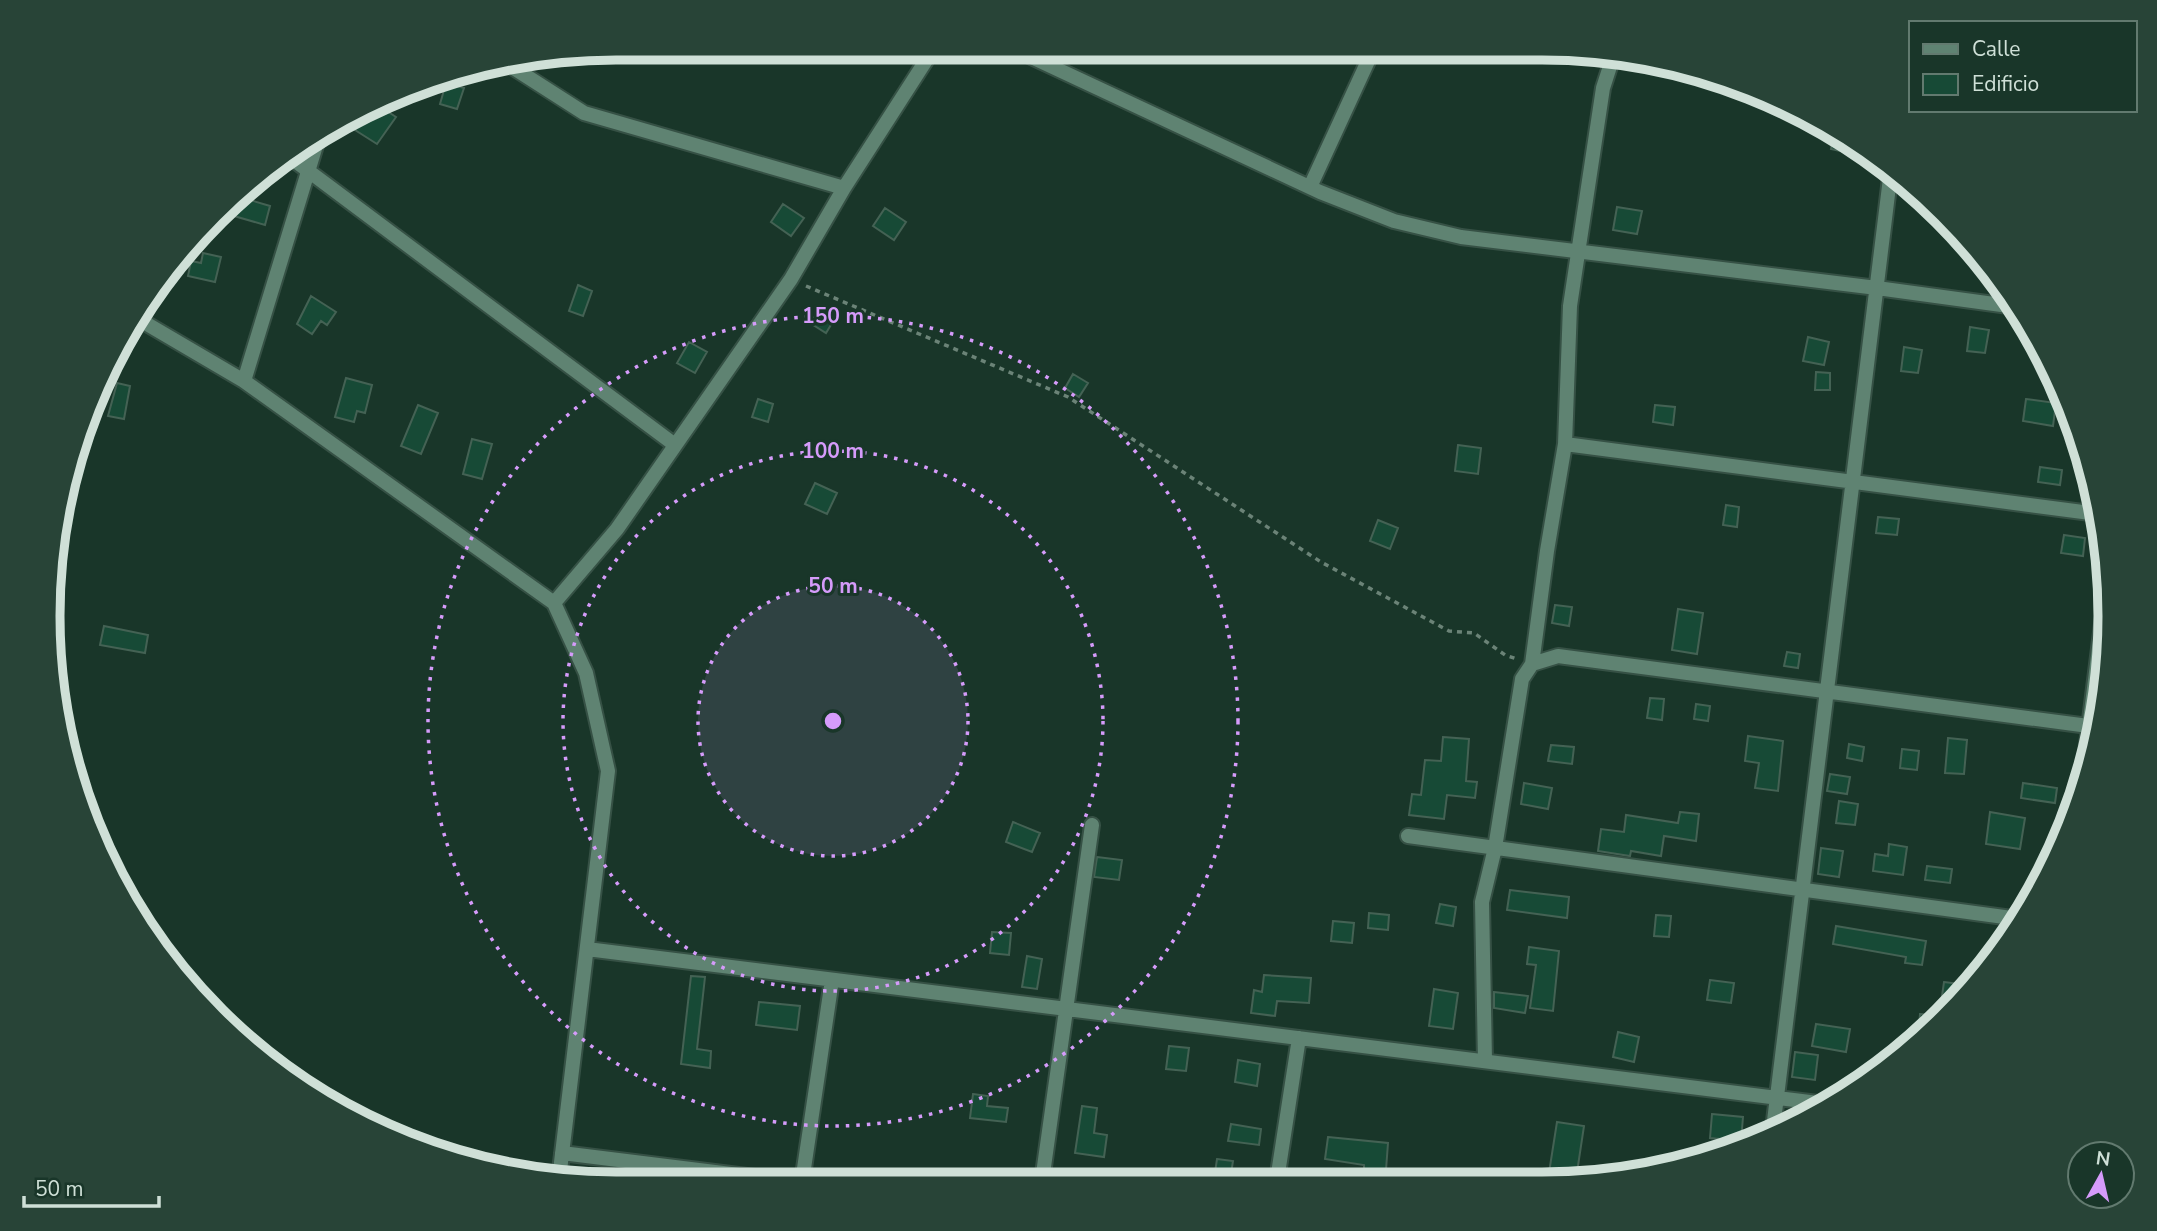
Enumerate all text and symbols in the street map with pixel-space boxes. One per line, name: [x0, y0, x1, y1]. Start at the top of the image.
legend: [1909, 21, 2136, 112]
text: Calle: [1972, 35, 2020, 63]
text: Edificio: [1972, 70, 2039, 98]
text: 150 m: [802, 302, 864, 330]
text: 100 m: [802, 437, 864, 465]
text: 50 m: [808, 572, 858, 600]
centre of rings: [821, 709, 845, 733]
north arrow: [2066, 1140, 2136, 1210]
text: N: [2094, 1145, 2112, 1173]
scale bar: [24, 1164, 159, 1208]
text: 50 m: [35, 1175, 84, 1203]

